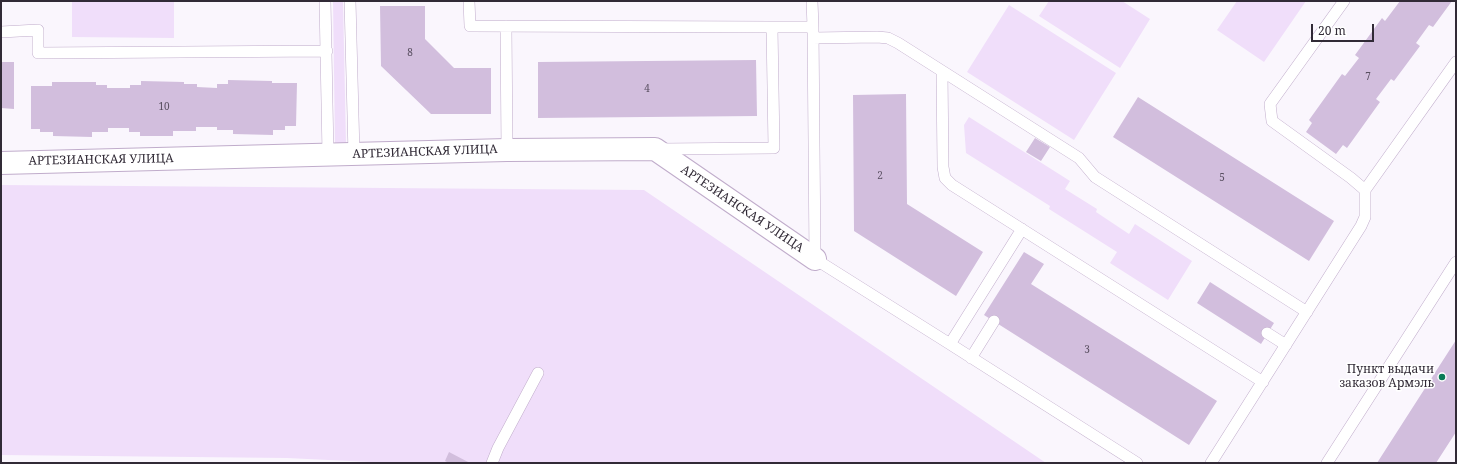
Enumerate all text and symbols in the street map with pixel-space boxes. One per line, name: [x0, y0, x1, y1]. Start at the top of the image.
scale bar: [1313, 16, 1376, 42]
text: 20 m: [1318, 22, 1346, 39]
house number: 8: [407, 47, 413, 59]
house number: 7: [1365, 71, 1371, 83]
house number: 4: [644, 83, 650, 95]
house number: 10: [158, 101, 170, 113]
street label: АРТЕЗИАНСКАЯ УЛИЦА: [352, 142, 498, 162]
street label: АРТЕЗИАНСКАЯ УЛИЦА: [28, 152, 174, 168]
street label: АРТЕЗИАНСКАЯ УЛИЦА: [678, 162, 806, 256]
house number: 2: [877, 170, 883, 182]
house number: 5: [1219, 172, 1225, 184]
house number: 3: [1084, 344, 1090, 356]
place label: Пункт выдачи заказов Армэль: [1339, 363, 1434, 391]
marker: Пункт выдачи заказов Армэль: [1437, 372, 1447, 382]

